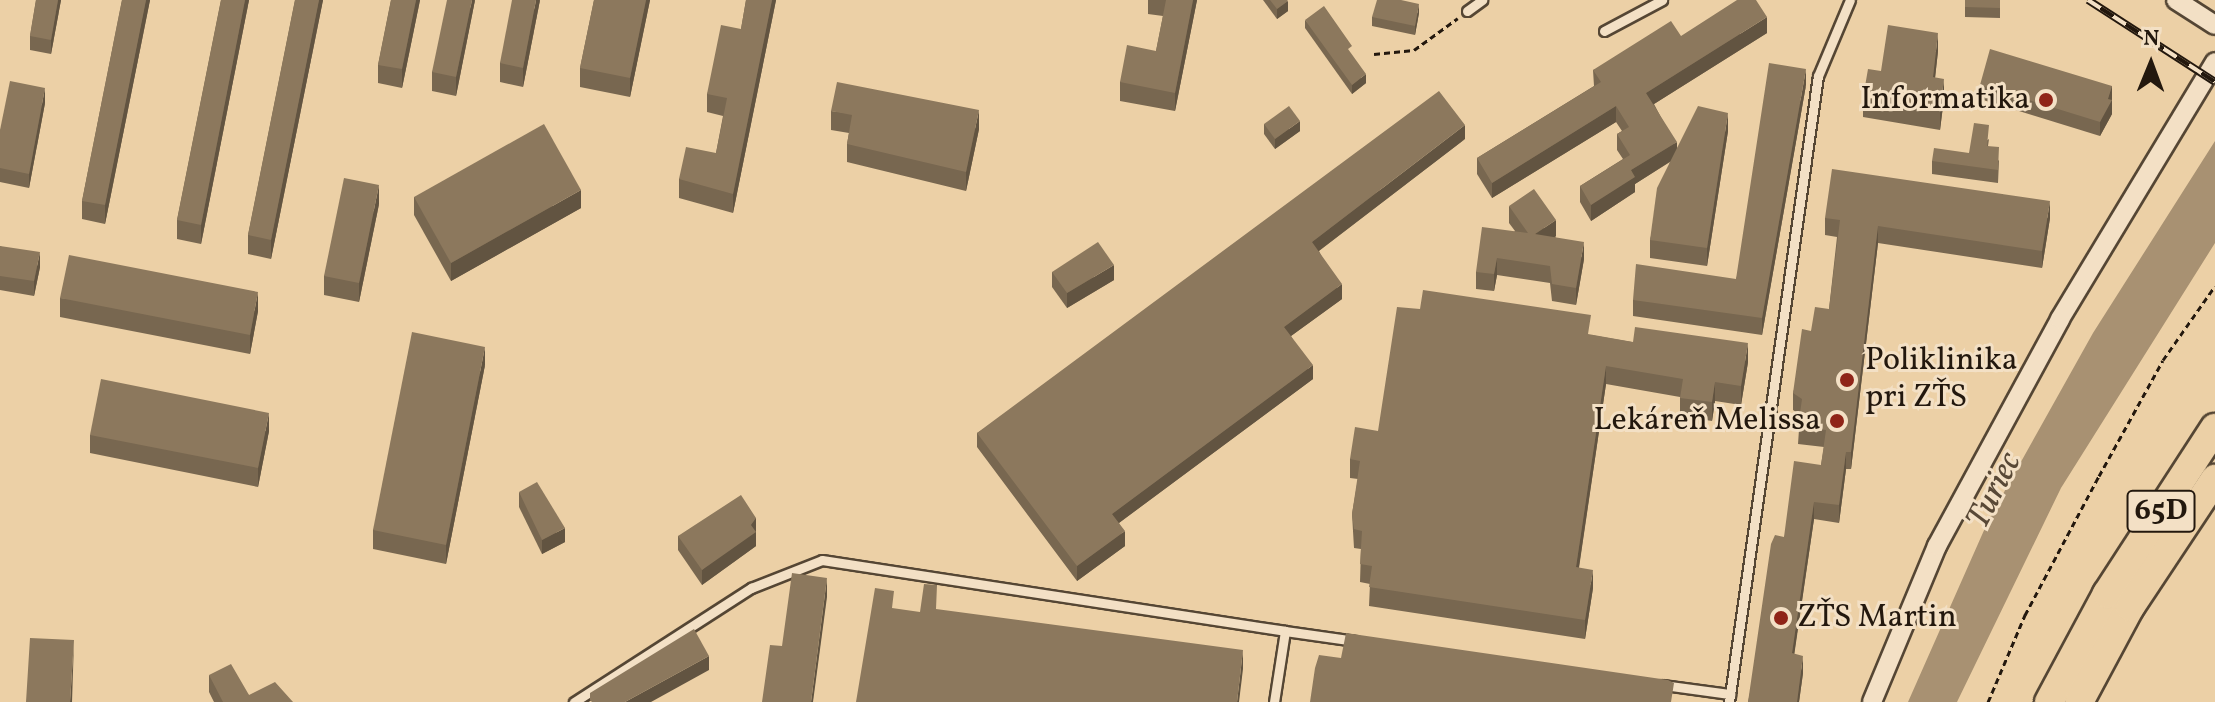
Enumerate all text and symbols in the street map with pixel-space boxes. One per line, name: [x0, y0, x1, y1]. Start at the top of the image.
north arrow: [2111, 24, 2191, 104]
text: N: [2143, 24, 2160, 55]
place label: Informatika: [1860, 81, 2030, 119]
marker: Informatika: [2037, 91, 2055, 109]
place label: Poliklinika pri ZŤS: [1865, 343, 2018, 418]
marker: Poliklinika pri ZŤS: [1836, 369, 1858, 391]
place label: Lekáreň Melissa: [1594, 402, 1821, 440]
marker: Lekáreň Melissa: [1828, 412, 1846, 430]
water label: Turiec: [1959, 446, 2031, 536]
road number: 65D: [2125, 485, 2197, 537]
place label: ZŤS Martin: [1797, 599, 1957, 637]
marker: ZŤS Martin: [1772, 609, 1790, 627]

